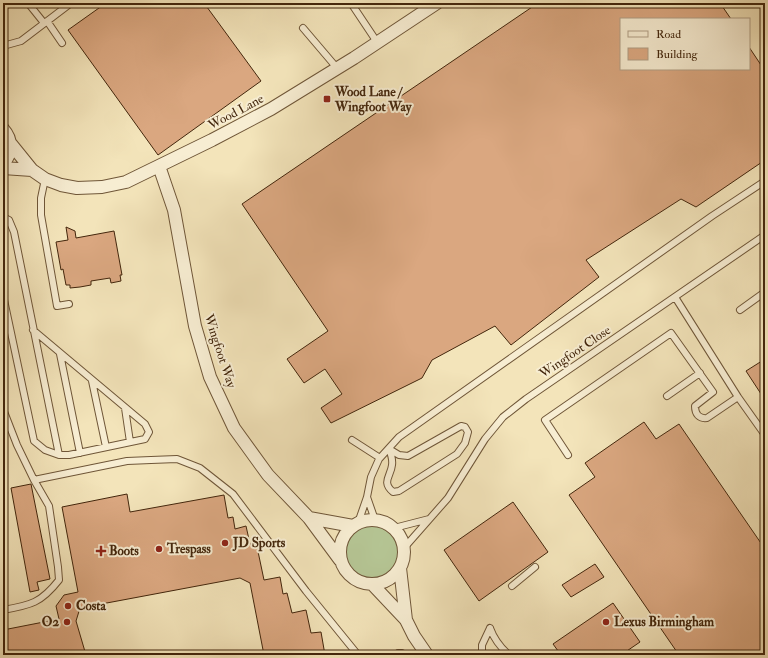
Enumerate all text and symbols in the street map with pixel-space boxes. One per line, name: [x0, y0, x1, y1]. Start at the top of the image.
legend: [620, 18, 750, 70]
text: Road: [656, 27, 681, 42]
text: Building: [656, 47, 699, 62]
place label: Wood Lane / Wingfoot Way: [334, 84, 413, 116]
street label: Wood Lane: [205, 90, 267, 134]
marker: Wood Lane / Wingfoot Way: [322, 94, 332, 104]
street label: Wingfoot Way: [199, 311, 240, 390]
street label: Wingfoot Close: [536, 322, 614, 382]
place label: JD Sports: [232, 535, 286, 552]
marker: JD Sports: [220, 538, 230, 548]
place label: Trespass: [166, 541, 211, 558]
place label: Boots: [109, 543, 139, 559]
marker: Trespass: [154, 544, 164, 554]
marker: Boots: [96, 546, 106, 556]
place label: Costa: [76, 598, 106, 614]
marker: Costa: [63, 601, 73, 611]
place label: O2: [42, 614, 59, 630]
place label: Lexus Birmingham: [614, 614, 715, 631]
marker: O2: [62, 617, 72, 627]
marker: Lexus Birmingham: [601, 617, 611, 627]

